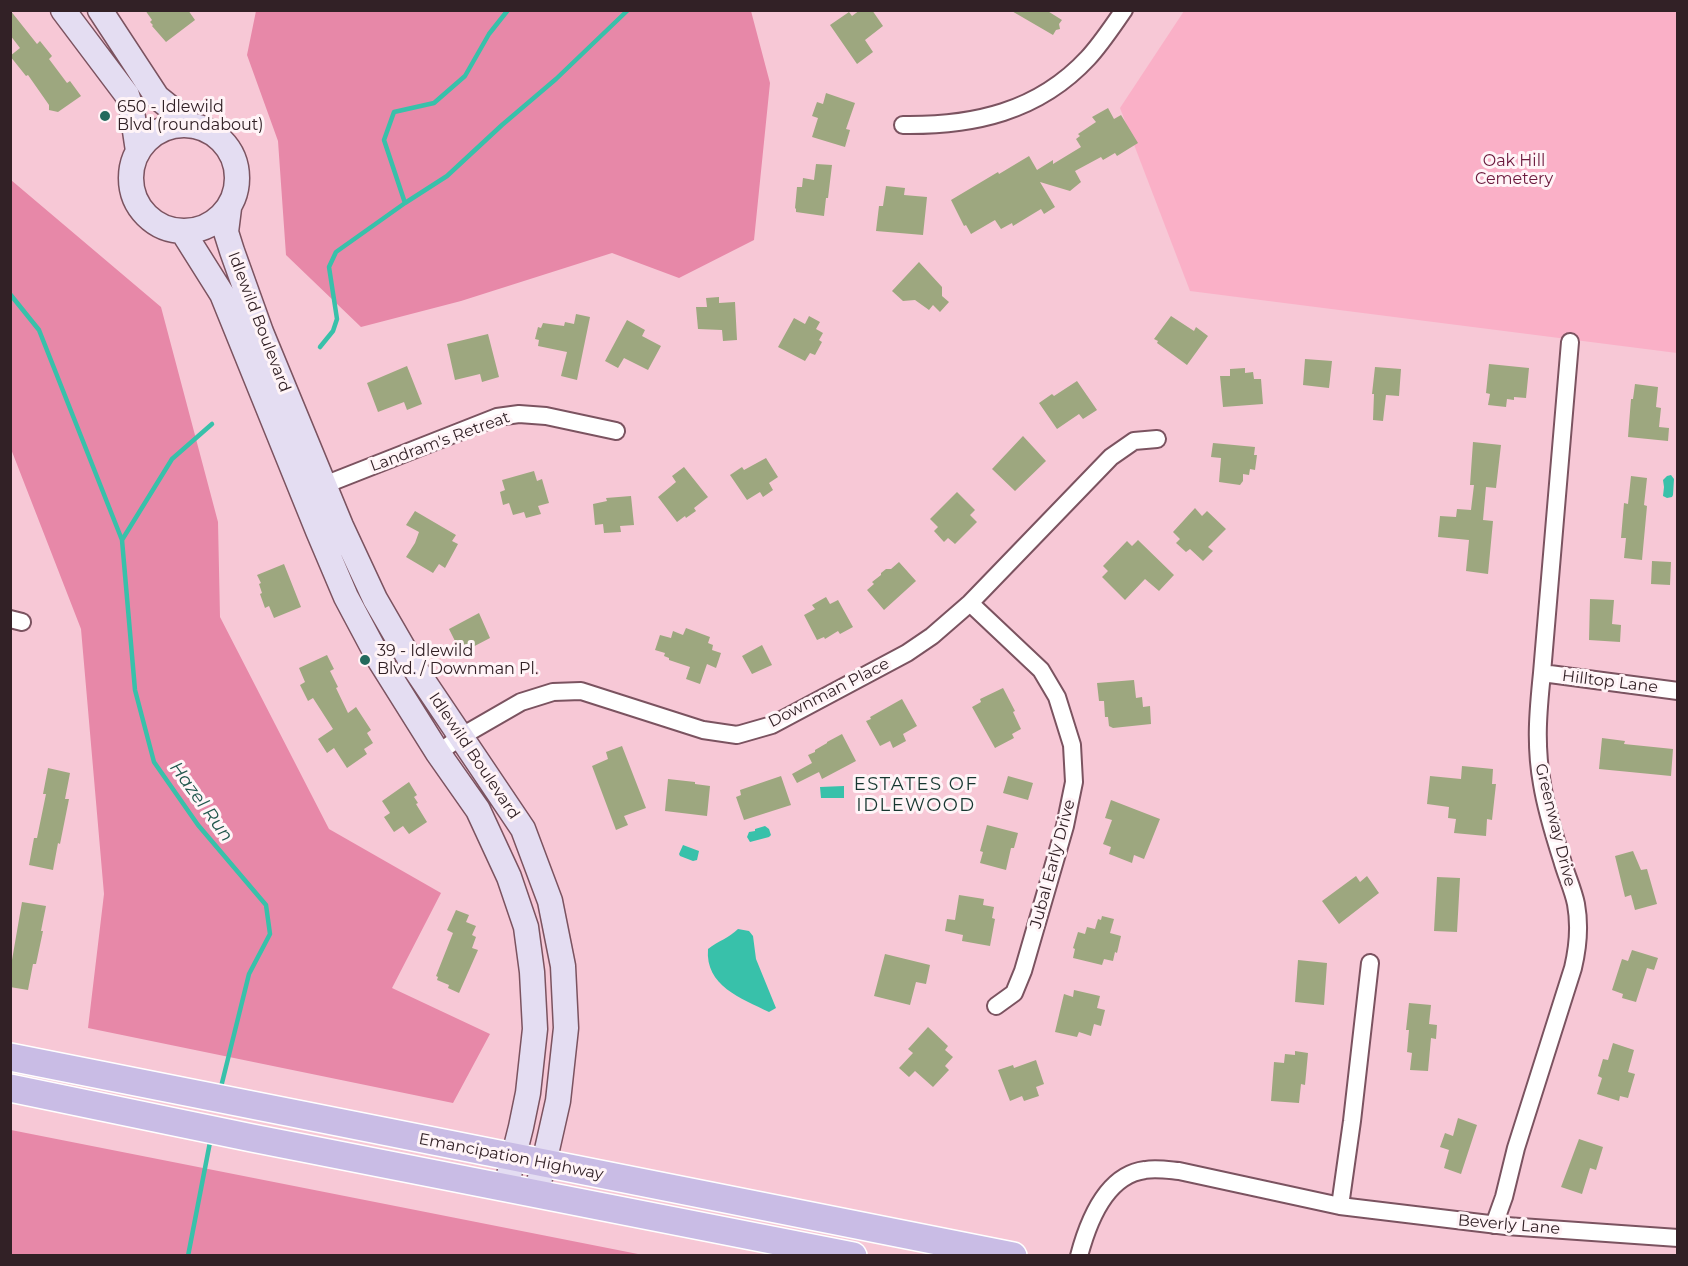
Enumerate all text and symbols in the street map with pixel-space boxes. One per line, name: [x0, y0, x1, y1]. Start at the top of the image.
place label: 650 - Idlewild Blvd (roundabout): [117, 97, 264, 135]
marker: 650 - Idlewild Blvd (roundabout): [98, 109, 112, 123]
park label: Oak Hill Cemetery: [1475, 151, 1553, 189]
street label: Idlewild Boulevard: [223, 249, 295, 395]
street label: Landram's Retreat: [368, 408, 512, 476]
place label: 39 - Idlewild Blvd. / Downman Pl.: [377, 641, 538, 679]
marker: 39 - Idlewild Blvd. / Downman Pl.: [358, 653, 372, 667]
street label: Downman Place: [765, 654, 893, 732]
street label: Hilltop Lane: [1561, 667, 1659, 697]
street label: Idlewild Boulevard: [424, 689, 524, 823]
water label: Hazel Run: [165, 758, 237, 846]
street label: Greenway Drive: [1530, 761, 1580, 889]
district label: ESTATES OF IDLEWOOD: [854, 774, 978, 816]
street label: Jubal Early Drive: [1027, 797, 1079, 931]
street label: Emancipation Highway: [417, 1130, 605, 1184]
street label: Beverly Lane: [1457, 1211, 1561, 1239]

